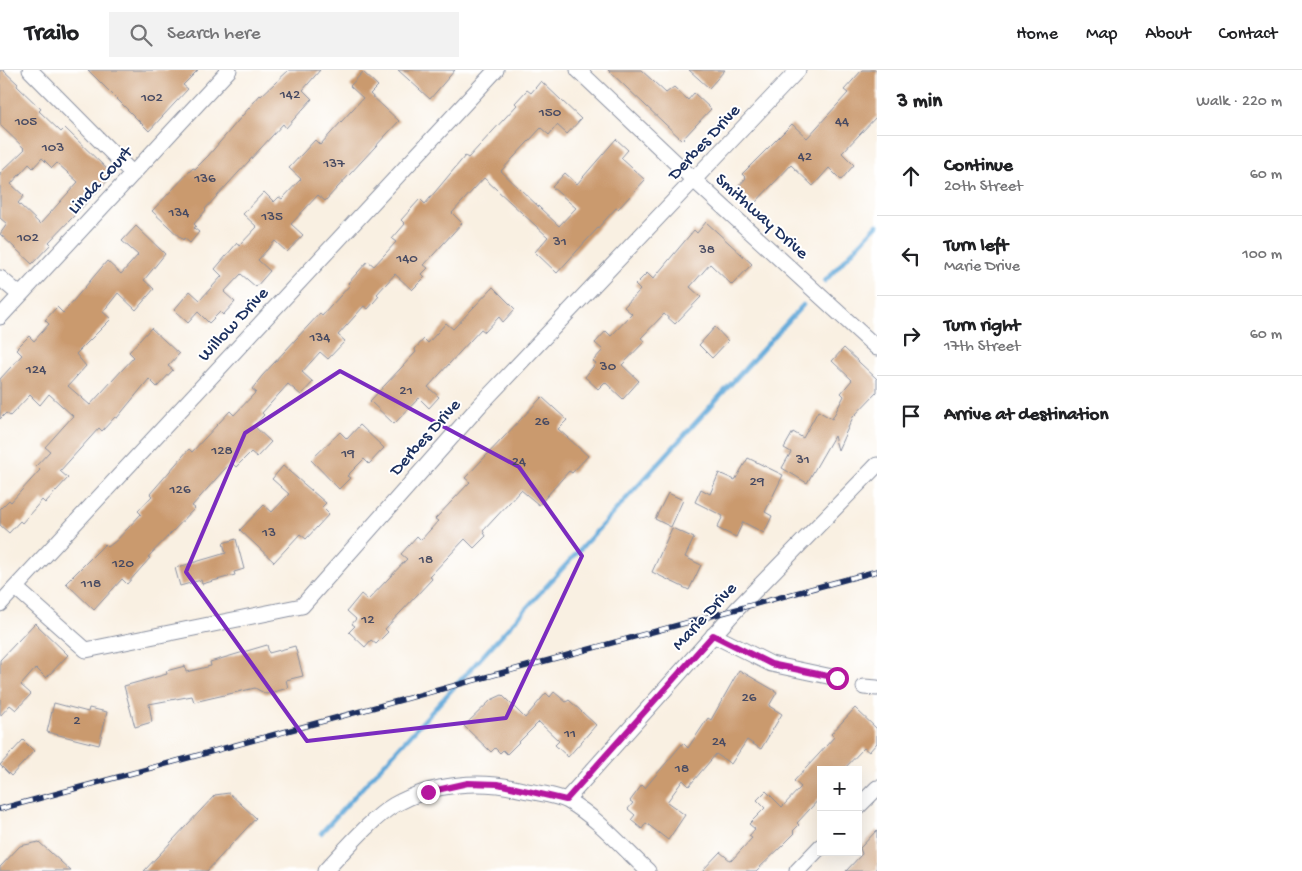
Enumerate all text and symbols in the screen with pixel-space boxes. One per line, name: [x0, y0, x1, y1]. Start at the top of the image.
search box: [109, 12, 459, 57]
text: Trailo: [25, 20, 79, 49]
icon: search: [127, 21, 155, 49]
text: Search here: [167, 23, 261, 46]
text: Home: [1016, 24, 1058, 45]
text: Map: [1086, 24, 1117, 45]
text: About: [1145, 24, 1191, 45]
text: Contact: [1219, 24, 1277, 45]
house number: 142: [279, 86, 300, 104]
house number: 102: [140, 89, 163, 107]
text: 3 min: [897, 90, 942, 115]
text: Walk · 220 m: [1196, 93, 1282, 112]
street label: Derbes Drive: [664, 100, 746, 186]
house number: 150: [538, 104, 562, 122]
house number: 105: [14, 113, 37, 131]
house number: 44: [835, 113, 849, 131]
house number: 103: [41, 139, 64, 157]
street label: Linda Court: [64, 142, 139, 219]
house number: 42: [798, 148, 812, 166]
house number: 137: [322, 155, 346, 173]
text: Continue: [944, 155, 1013, 178]
icon: ahead: [897, 162, 925, 190]
text: 60 m: [1250, 166, 1282, 185]
house number: 136: [193, 170, 216, 188]
street label: Smithway Drive: [710, 170, 813, 265]
text: 20th Street: [944, 178, 1023, 197]
house number: 134: [168, 204, 189, 222]
house number: 135: [260, 208, 283, 226]
house number: 102: [16, 229, 39, 247]
house number: 31: [552, 233, 567, 251]
text: Turn left: [944, 235, 1008, 258]
house number: 38: [698, 241, 715, 259]
icon: left: [897, 242, 925, 270]
text: 100 m: [1242, 246, 1282, 265]
house number: 140: [395, 250, 418, 268]
text: Marie Drive: [944, 258, 1020, 277]
street label: Willow Drive: [194, 283, 274, 367]
text: Turn right: [944, 315, 1020, 338]
icon: right: [897, 322, 925, 350]
text: 60 m: [1250, 326, 1282, 345]
house number: 134: [309, 329, 330, 347]
text: 17th Street: [944, 338, 1020, 357]
house number: 30: [599, 358, 617, 376]
house number: 124: [25, 361, 46, 379]
house number: 21: [399, 382, 413, 400]
street label: Derbes Drive: [385, 395, 466, 482]
icon: arrive: [897, 402, 925, 430]
text: Arrive at destination: [944, 404, 1108, 427]
house number: 26: [535, 413, 550, 431]
house number: 128: [210, 442, 233, 460]
house number: 19: [340, 445, 355, 463]
house number: 31: [795, 451, 810, 469]
house number: 24: [512, 453, 526, 471]
house number: 29: [750, 473, 765, 491]
house number: 126: [168, 481, 191, 499]
house number: 13: [261, 524, 276, 542]
house number: 18: [418, 551, 433, 569]
house number: 120: [111, 555, 134, 573]
house number: 118: [80, 575, 101, 593]
street label: Marie Drive: [668, 578, 742, 655]
house number: 12: [360, 611, 375, 629]
route start: [826, 667, 849, 690]
house number: 26: [742, 689, 757, 707]
house number: 2: [73, 712, 81, 730]
house number: 11: [563, 725, 576, 743]
house number: 24: [712, 733, 726, 751]
house number: 18: [674, 760, 689, 778]
map controls: [817, 766, 862, 856]
button: +: [817, 766, 862, 811]
route end: [417, 781, 440, 804]
button: −: [817, 811, 862, 856]

